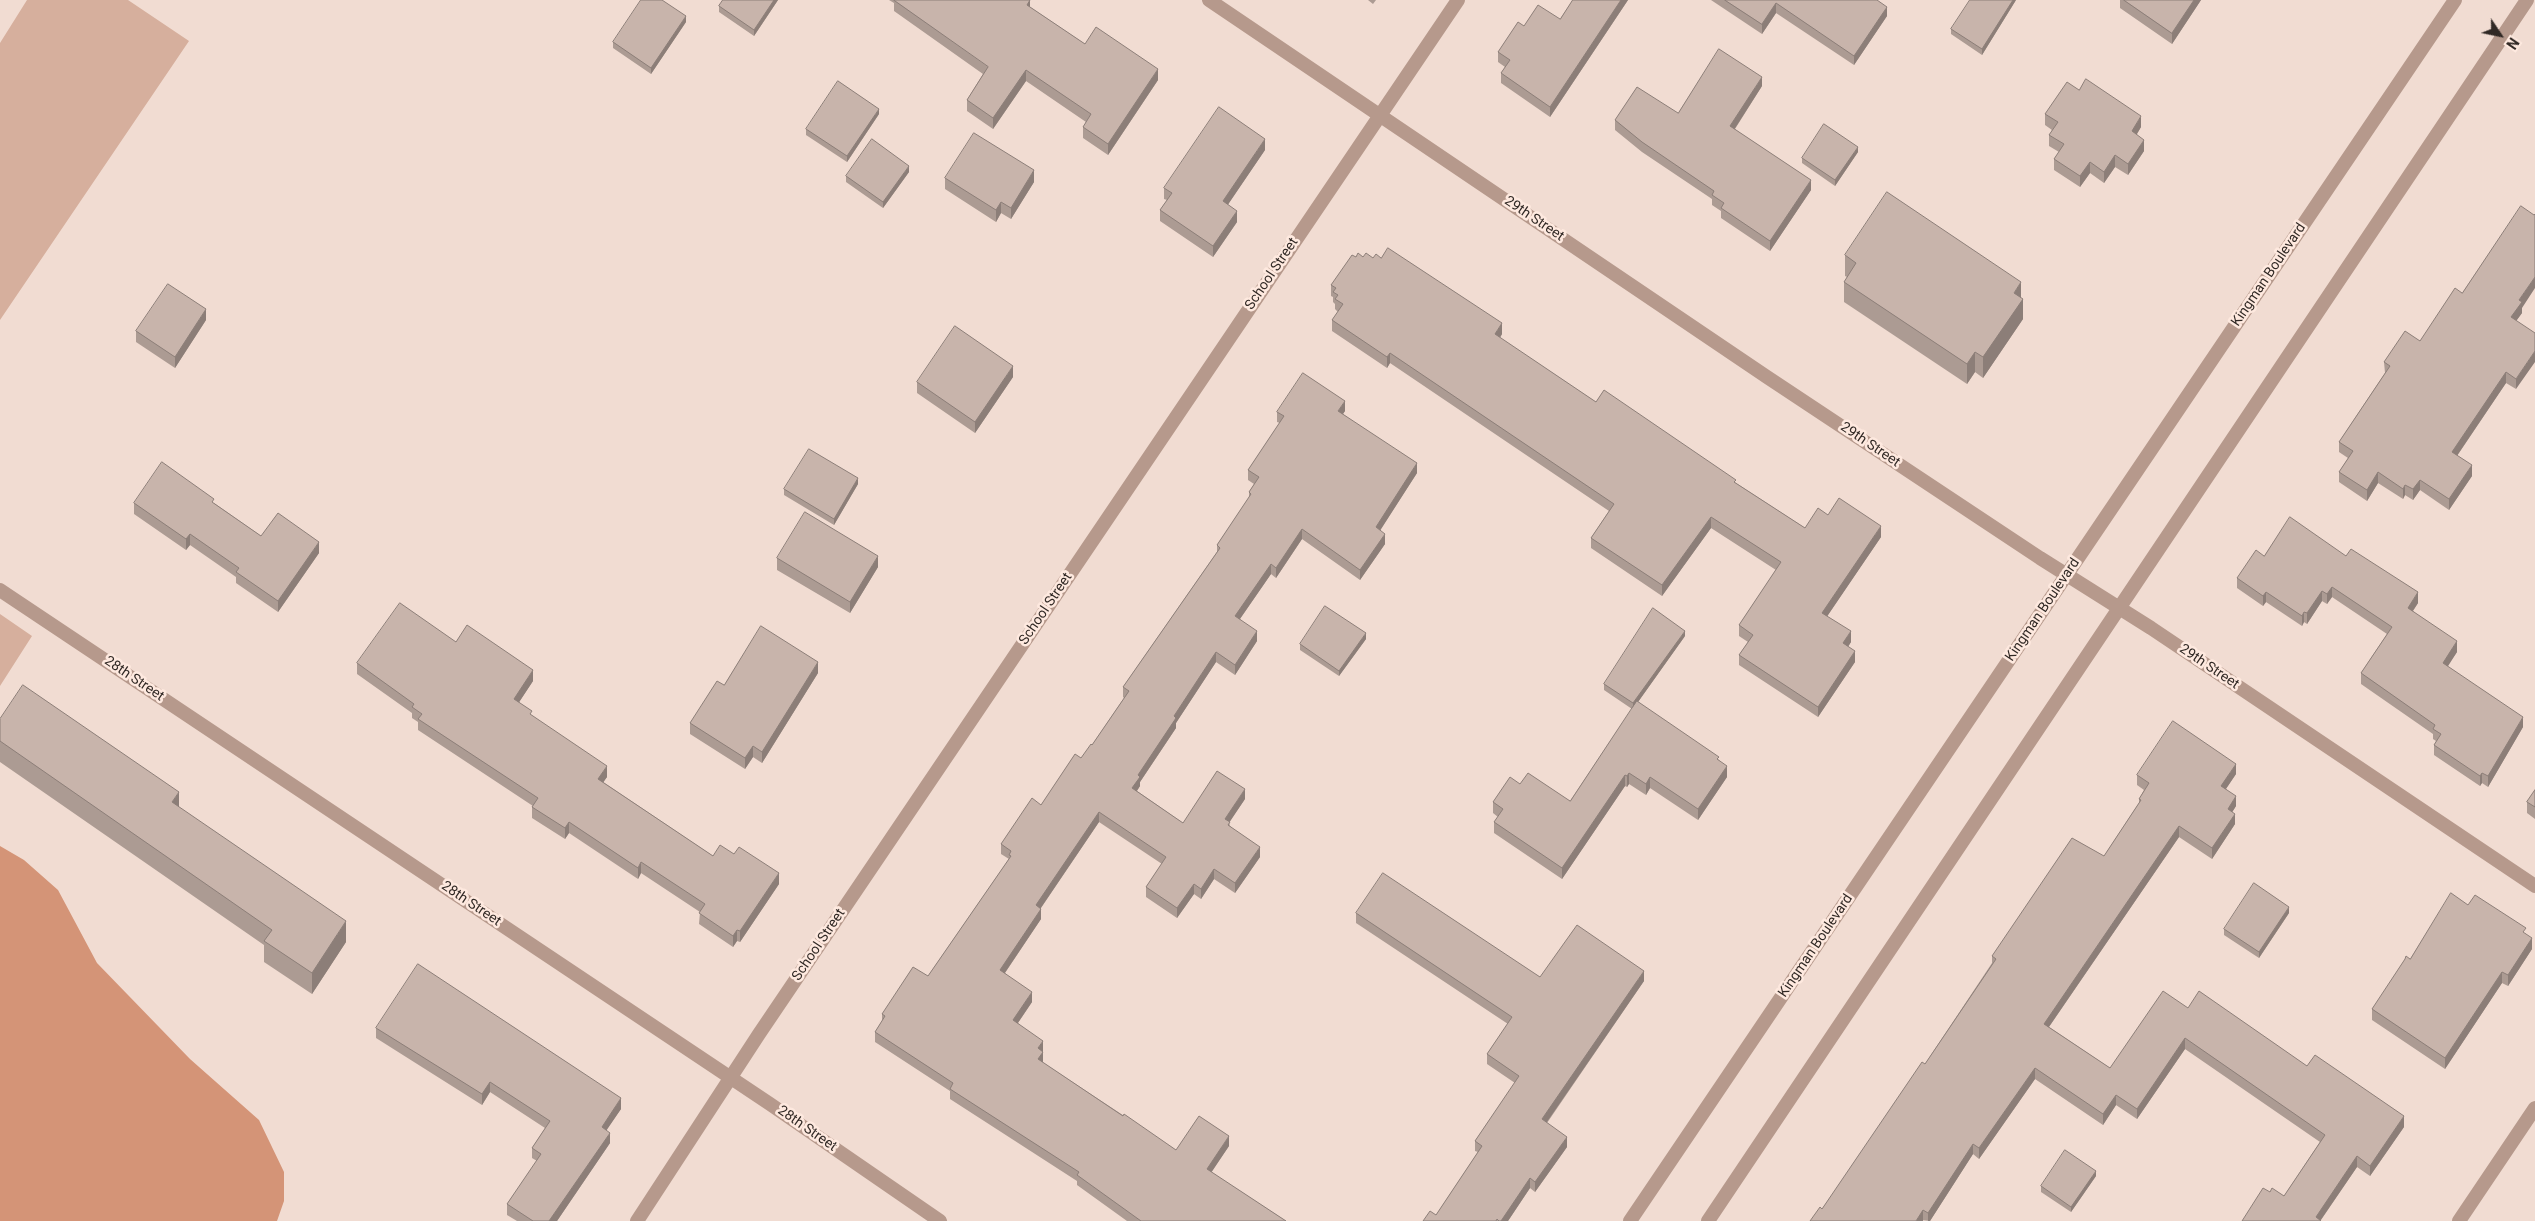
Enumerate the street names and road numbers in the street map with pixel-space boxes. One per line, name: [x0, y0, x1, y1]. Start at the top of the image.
street label: 29th Street: [1501, 193, 1567, 245]
street label: Kingman Boulevard: [2228, 220, 2310, 330]
street label: School Street: [1242, 235, 1302, 313]
street label: 29th Street: [1837, 419, 1903, 471]
street label: Kingman Boulevard: [2002, 555, 2084, 665]
street label: School Street: [1016, 570, 1076, 648]
street label: 29th Street: [2176, 641, 2242, 693]
street label: 28th Street: [101, 653, 167, 705]
street label: 28th Street: [438, 878, 504, 930]
street label: Kingman Boulevard: [1775, 891, 1857, 1001]
street label: School Street: [789, 906, 849, 984]
street label: 28th Street: [774, 1102, 840, 1156]

